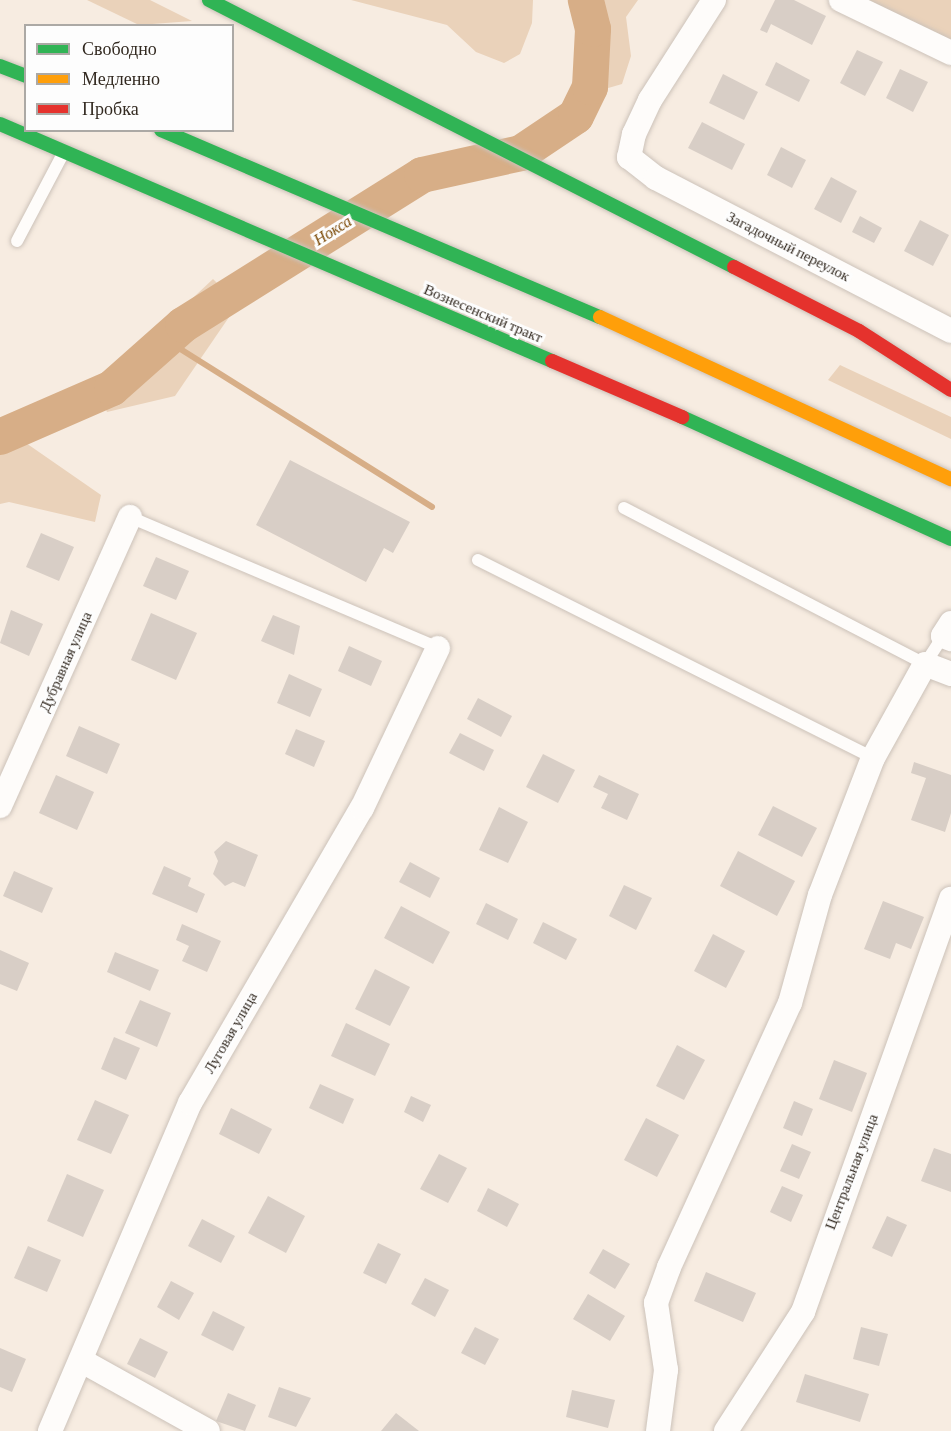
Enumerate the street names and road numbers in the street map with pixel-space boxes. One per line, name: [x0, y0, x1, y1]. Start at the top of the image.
street label: Загадочный переулок: [723, 208, 853, 286]
street label: Вознесенский тракт: [421, 281, 545, 347]
street label: Дубравная улица: [36, 609, 96, 715]
street label: Луговая улица: [200, 989, 262, 1077]
street label: Центральная улица: [822, 1112, 882, 1232]

